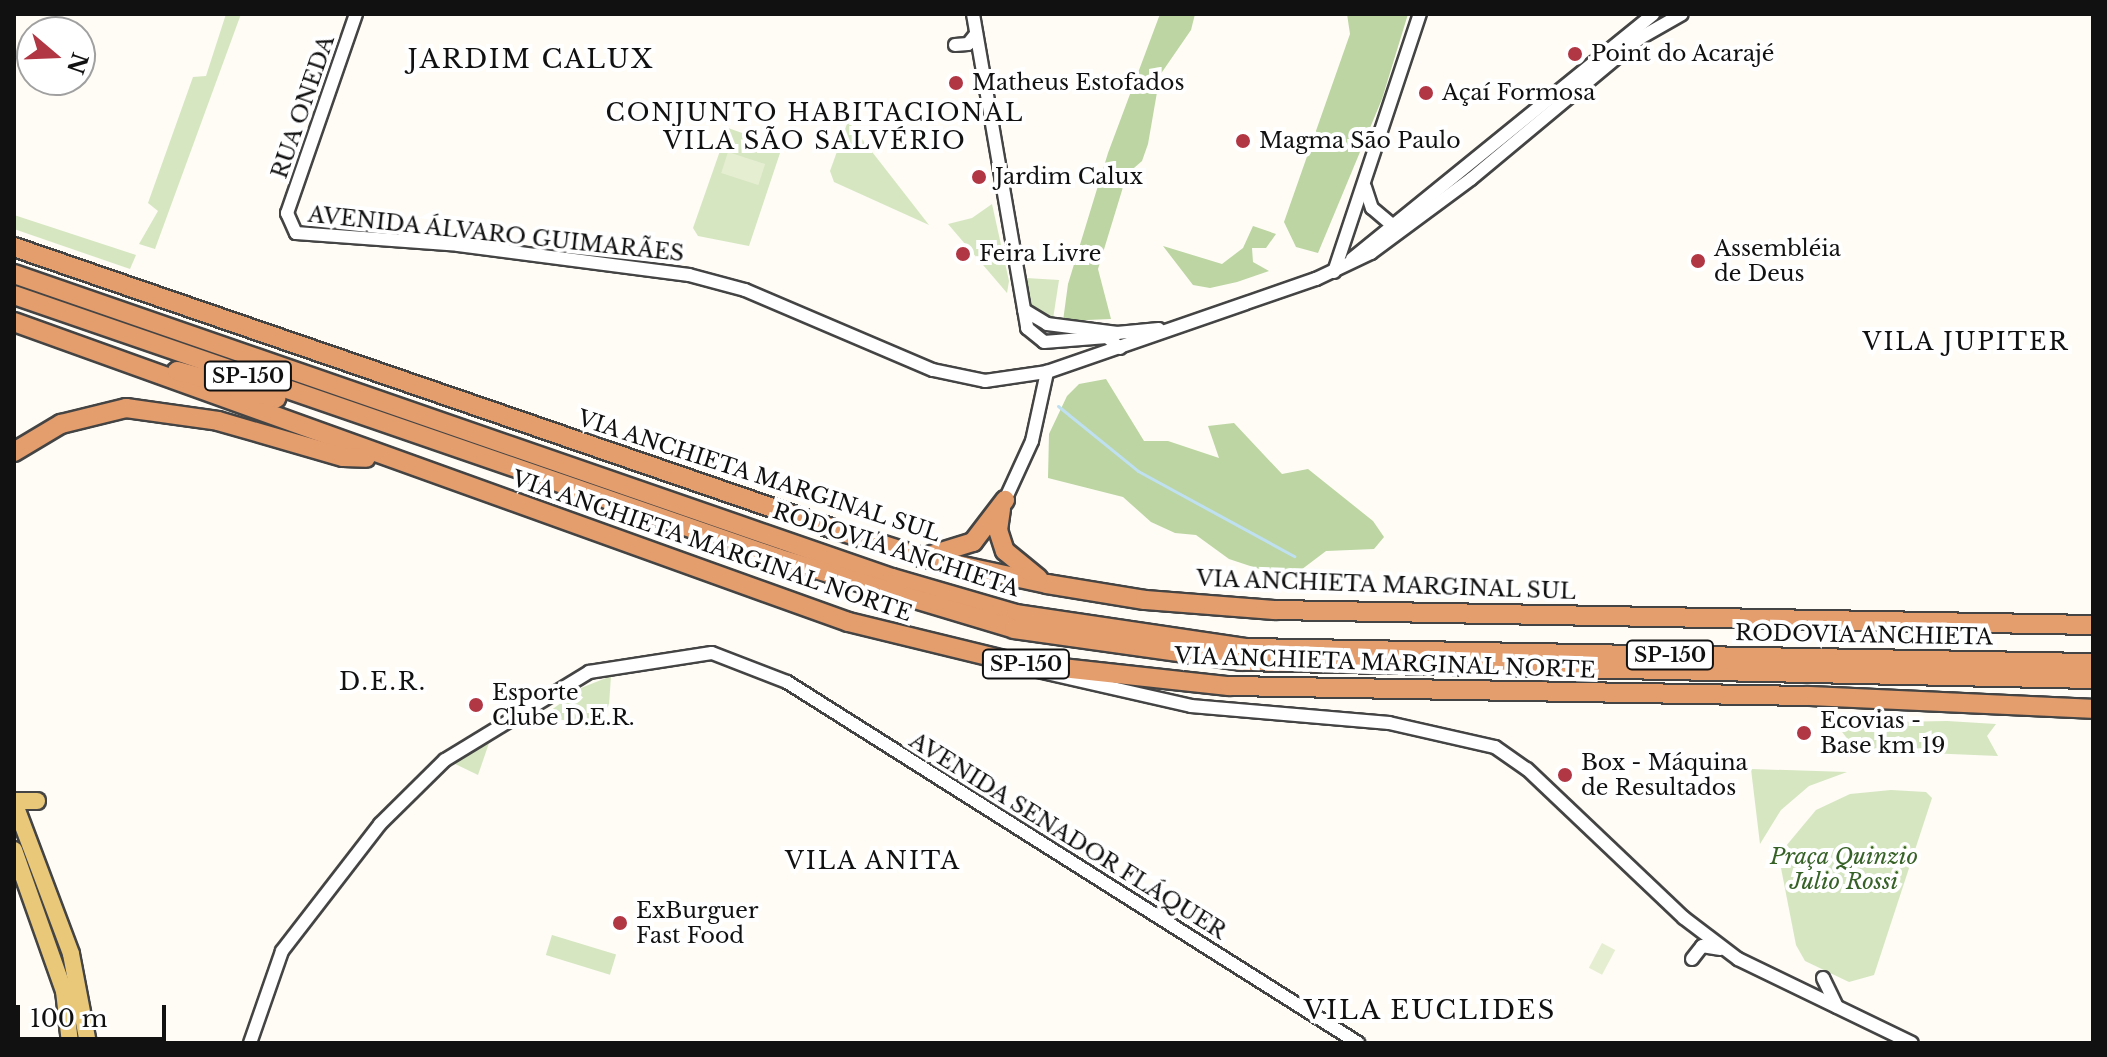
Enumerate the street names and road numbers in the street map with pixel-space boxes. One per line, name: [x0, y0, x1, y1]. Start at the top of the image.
street label: RUA ONEDA: [266, 32, 340, 182]
street label: AVENIDA ÁLVARO GUIMARÃES: [306, 201, 686, 267]
road number: SP-150: [202, 360, 294, 392]
street label: VIA ANCHIETA MARGINAL SUL: [573, 404, 945, 548]
street label: VIA ANCHIETA MARGINAL NORTE: [507, 464, 917, 628]
street label: RODOVIA ANCHIETA: [769, 497, 1023, 603]
street label: VIA ANCHIETA MARGINAL SUL: [1194, 565, 1578, 605]
street label: RODOVIA ANCHIETA: [1734, 620, 1994, 650]
road number: SP-150: [1624, 639, 1716, 671]
street label: VIA ANCHIETA MARGINAL NORTE: [1172, 642, 1598, 684]
road number: SP-150: [980, 648, 1072, 680]
street label: AVENIDA SENADOR FLÁQUER: [904, 727, 1232, 945]

